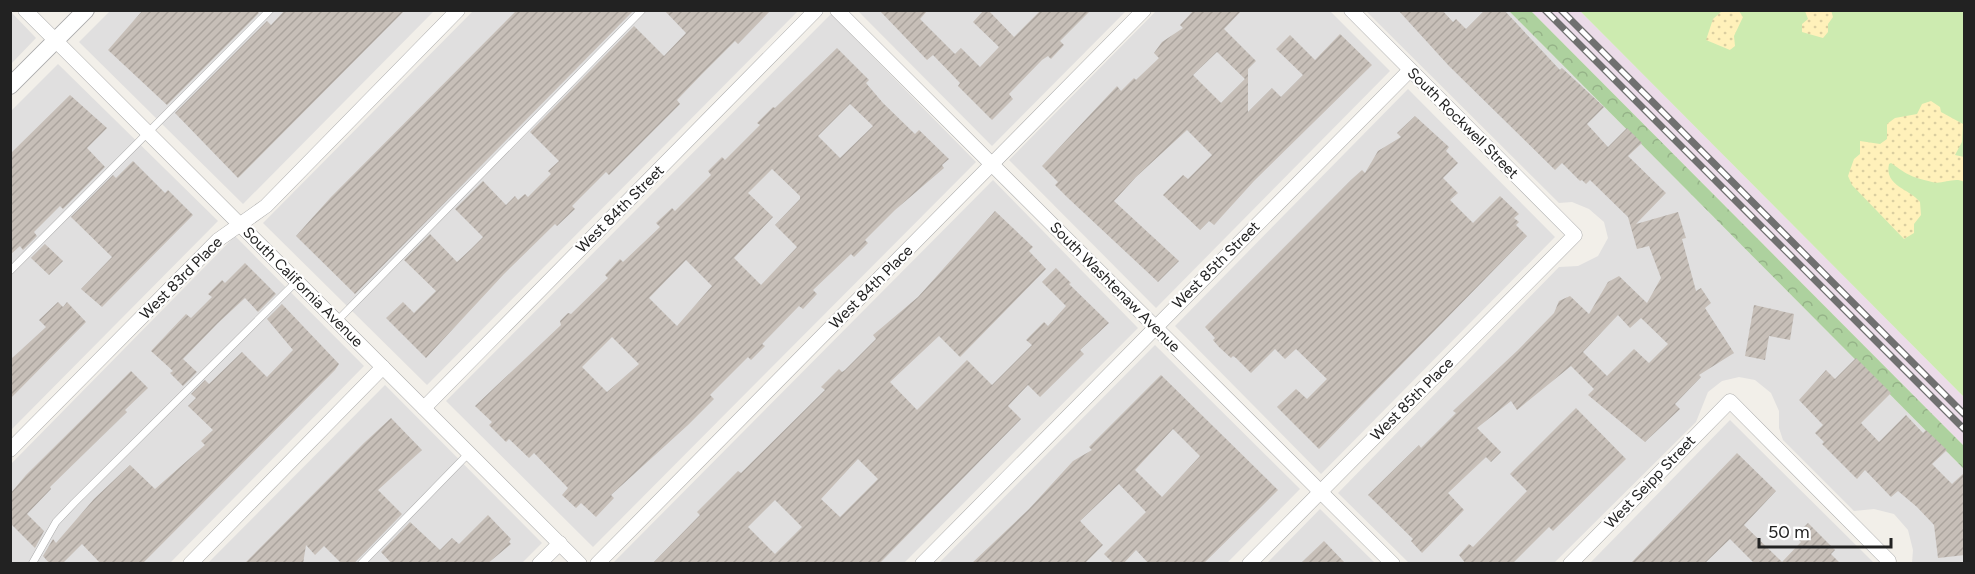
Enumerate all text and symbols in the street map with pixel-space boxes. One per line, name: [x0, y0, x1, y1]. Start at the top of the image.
street label: South Rockwell Street: [1404, 64, 1522, 182]
street label: West 84th Street: [572, 161, 668, 257]
street label: West 85th Street: [1169, 217, 1264, 312]
street label: South Washtenaw Avenue: [1046, 218, 1184, 356]
street label: South California Avenue: [239, 223, 367, 351]
street label: West 83rd Place: [136, 233, 226, 323]
street label: West 84th Place: [826, 242, 916, 332]
street label: West 85th Place: [1367, 354, 1457, 444]
street label: West Seipp Street: [1601, 431, 1699, 532]
scale bar: [1759, 511, 1891, 549]
text: 50 m: [1768, 521, 1810, 543]

